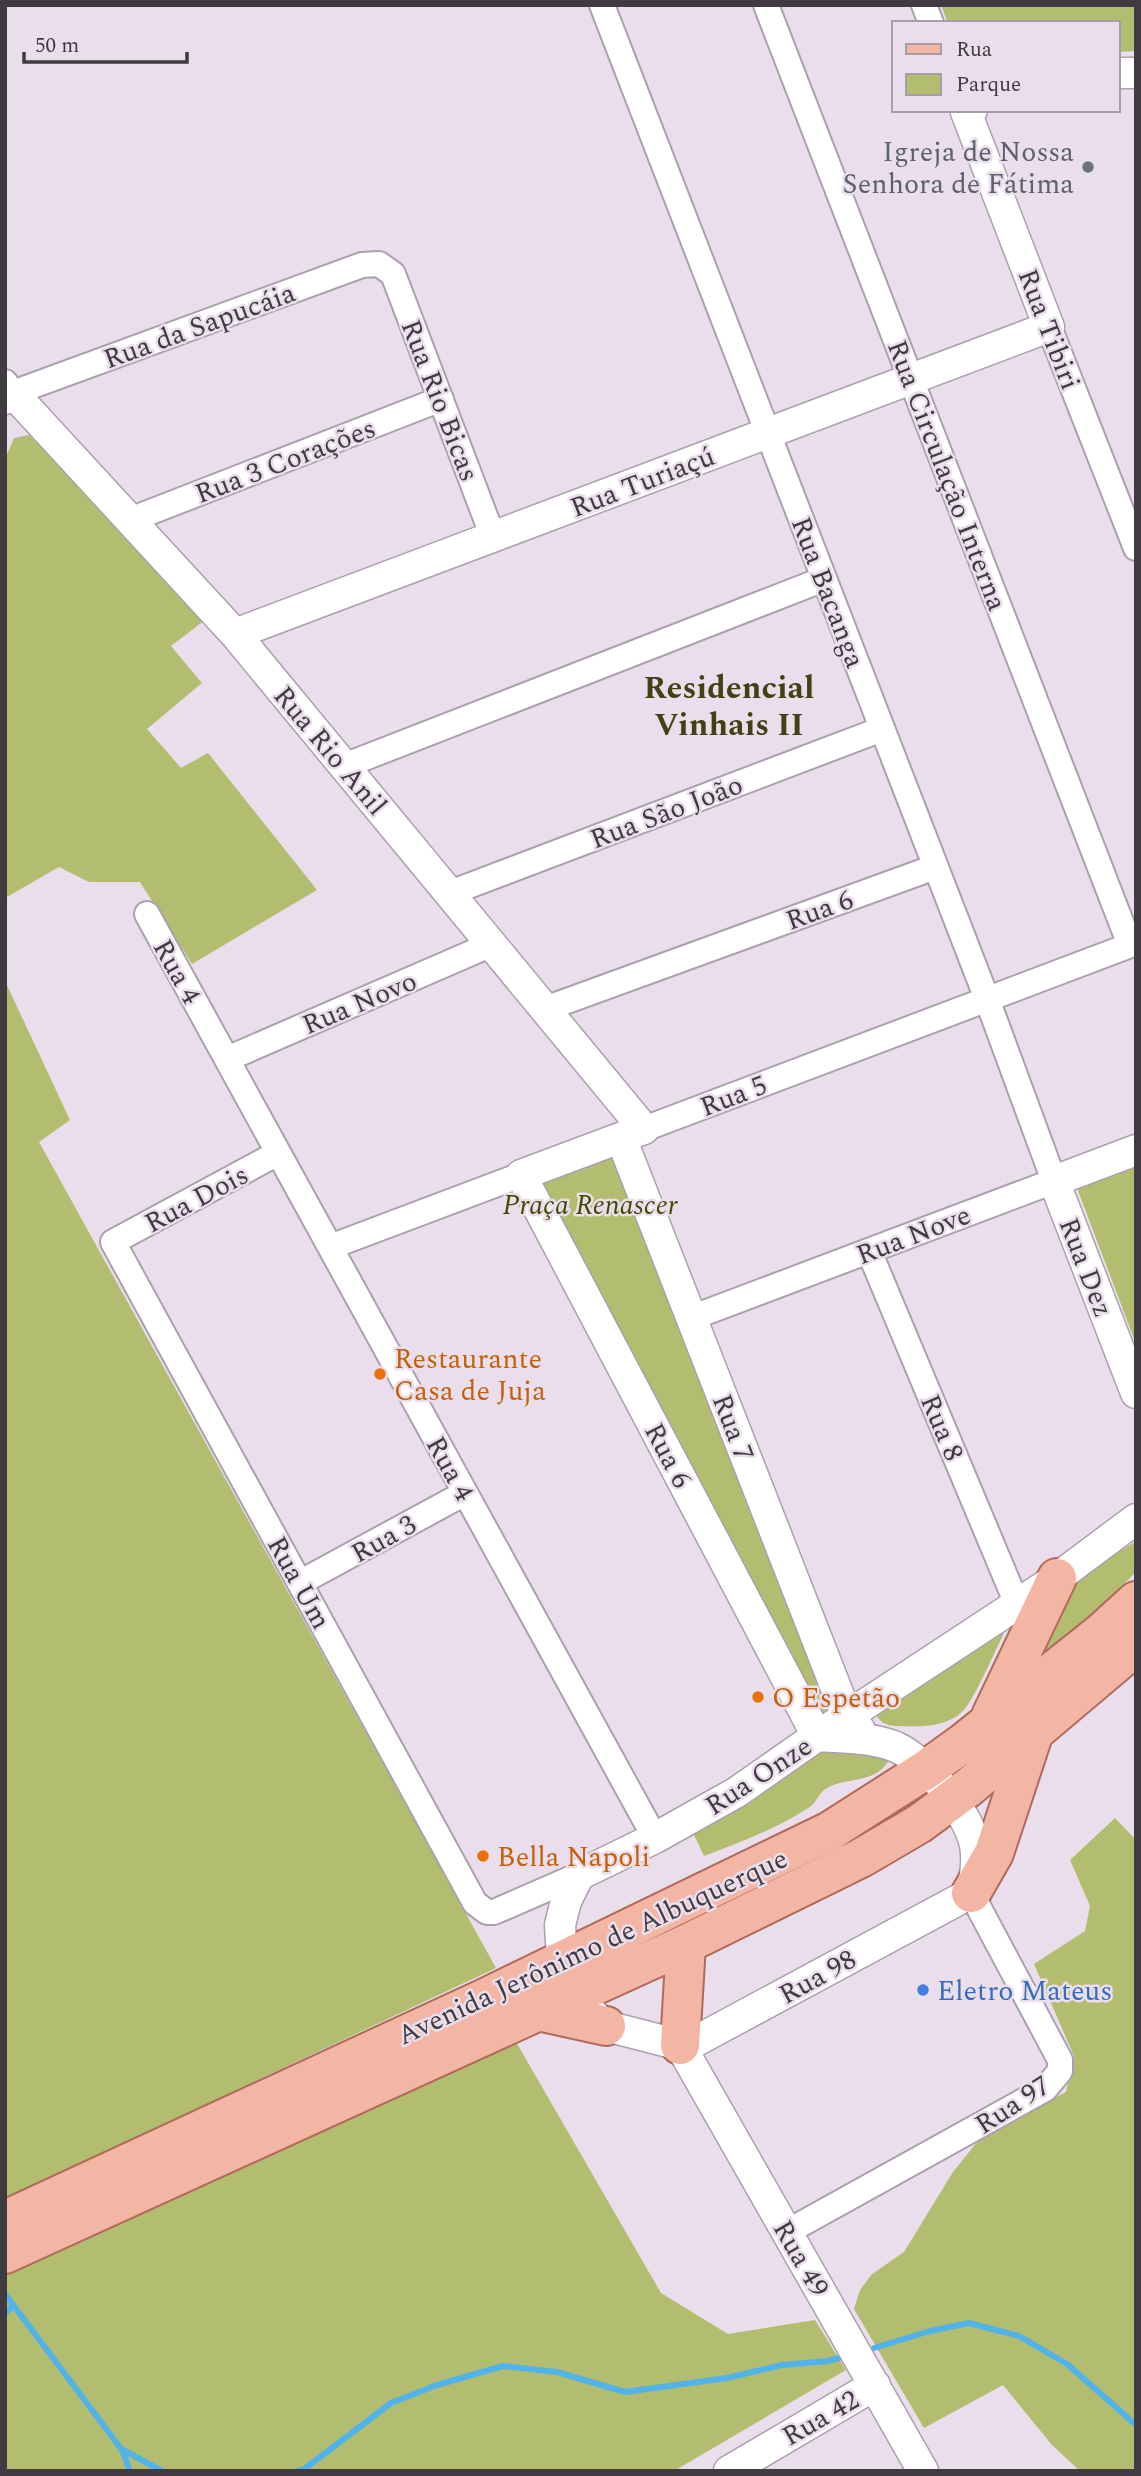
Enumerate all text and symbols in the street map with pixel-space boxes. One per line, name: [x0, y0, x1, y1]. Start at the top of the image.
scale bar: [24, 21, 187, 65]
legend: [892, 21, 1120, 112]
text: 50 m: [35, 30, 79, 62]
text: Rua: [956, 34, 993, 66]
text: Parque: [956, 69, 1021, 101]
place label: Igreja de Nossa Senhora de Fátima: [842, 131, 1074, 206]
marker: Igreja de Nossa Senhora de Fátima: [1080, 159, 1096, 175]
street label: Rua Tibiri: [1006, 263, 1091, 396]
street label: Rua da Sapucáia: [97, 272, 302, 381]
street label: Rua Rio Bicas: [389, 313, 490, 488]
street label: Rua Circulação Interna: [875, 334, 1018, 618]
street label: Rua 3 Corações: [189, 407, 382, 516]
street label: Rua Turiaçú: [564, 435, 721, 530]
street label: Rua Bacanga: [779, 511, 876, 675]
district label: Residencial Vinhais II: [644, 664, 814, 750]
street label: Rua Rio Anil: [262, 676, 397, 825]
street label: Rua São João: [584, 764, 749, 861]
street label: Rua 6: [780, 878, 859, 942]
street label: Rua 4: [141, 931, 212, 1012]
street label: Rua Novo: [296, 960, 424, 1047]
street label: Rua 5: [694, 1064, 773, 1129]
street label: Rua Dois: [137, 1154, 257, 1245]
park label: Praça Renascer: [502, 1184, 678, 1227]
street label: Rua Nove: [850, 1194, 977, 1277]
street label: Rua Dez: [1047, 1211, 1124, 1324]
place label: Restaurante Casa de Juja: [394, 1338, 546, 1413]
marker: Restaurante Casa de Juja: [372, 1366, 388, 1382]
street label: Rua 8: [908, 1387, 975, 1468]
street label: Rua 7: [700, 1388, 765, 1467]
street label: Rua 6: [633, 1415, 703, 1496]
street label: Rua 4: [414, 1428, 485, 1509]
street label: Rua 3: [343, 1504, 424, 1575]
street label: Rua Um: [255, 1528, 342, 1637]
place label: O Espetão: [772, 1677, 900, 1720]
marker: O Espetão: [750, 1689, 766, 1705]
street label: Rua Onze: [697, 1725, 821, 1827]
place label: Bella Napoli: [497, 1836, 650, 1879]
street label: Avenida Jerônimo de Albuquerque: [390, 1838, 795, 2057]
marker: Bella Napoli: [475, 1848, 491, 1864]
street label: Rua 98: [771, 1938, 864, 2016]
place label: Eletro Mateus: [937, 1970, 1112, 2013]
marker: Eletro Mateus: [915, 1982, 931, 1998]
street label: Rua 97: [966, 2065, 1059, 2146]
street label: Rua 49: [761, 2212, 840, 2305]
street label: Rua 42: [774, 2379, 867, 2458]

